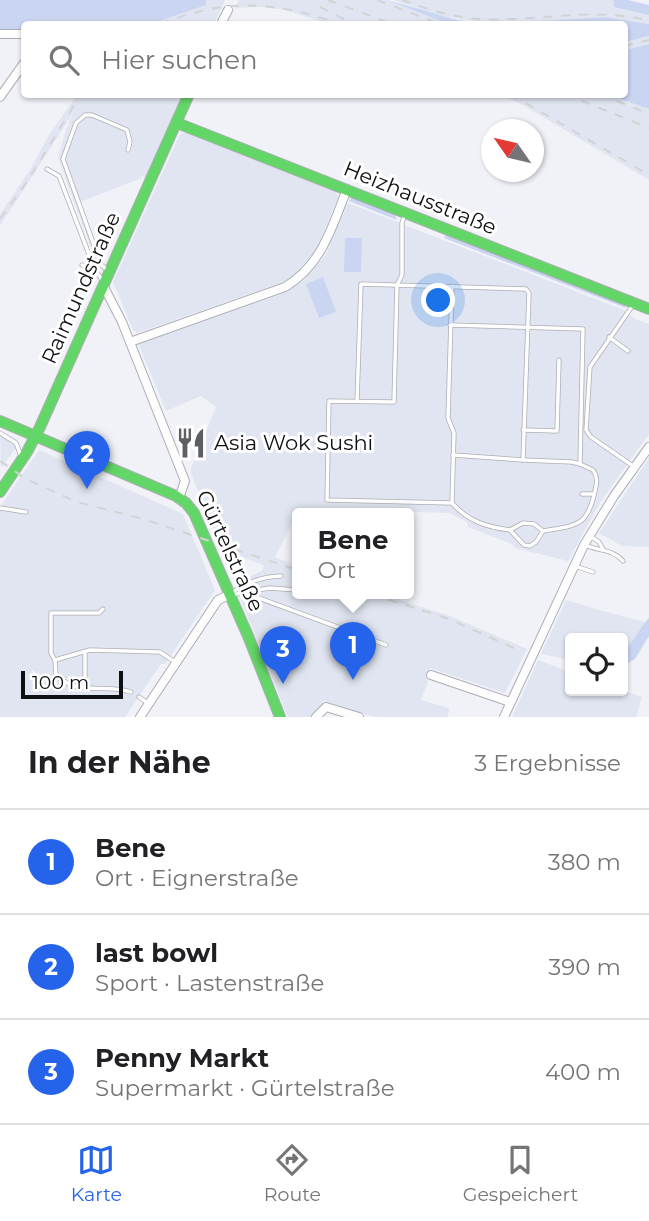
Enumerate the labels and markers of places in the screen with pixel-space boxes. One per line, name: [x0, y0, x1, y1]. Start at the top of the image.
restaurant icon: Asia Wok Sushi: [174, 426, 208, 460]
place label: Asia Wok Sushi: [214, 430, 373, 455]
pin: 2: [64, 431, 110, 489]
pin: 1: [330, 622, 376, 680]
pin: 3: [260, 626, 306, 684]

